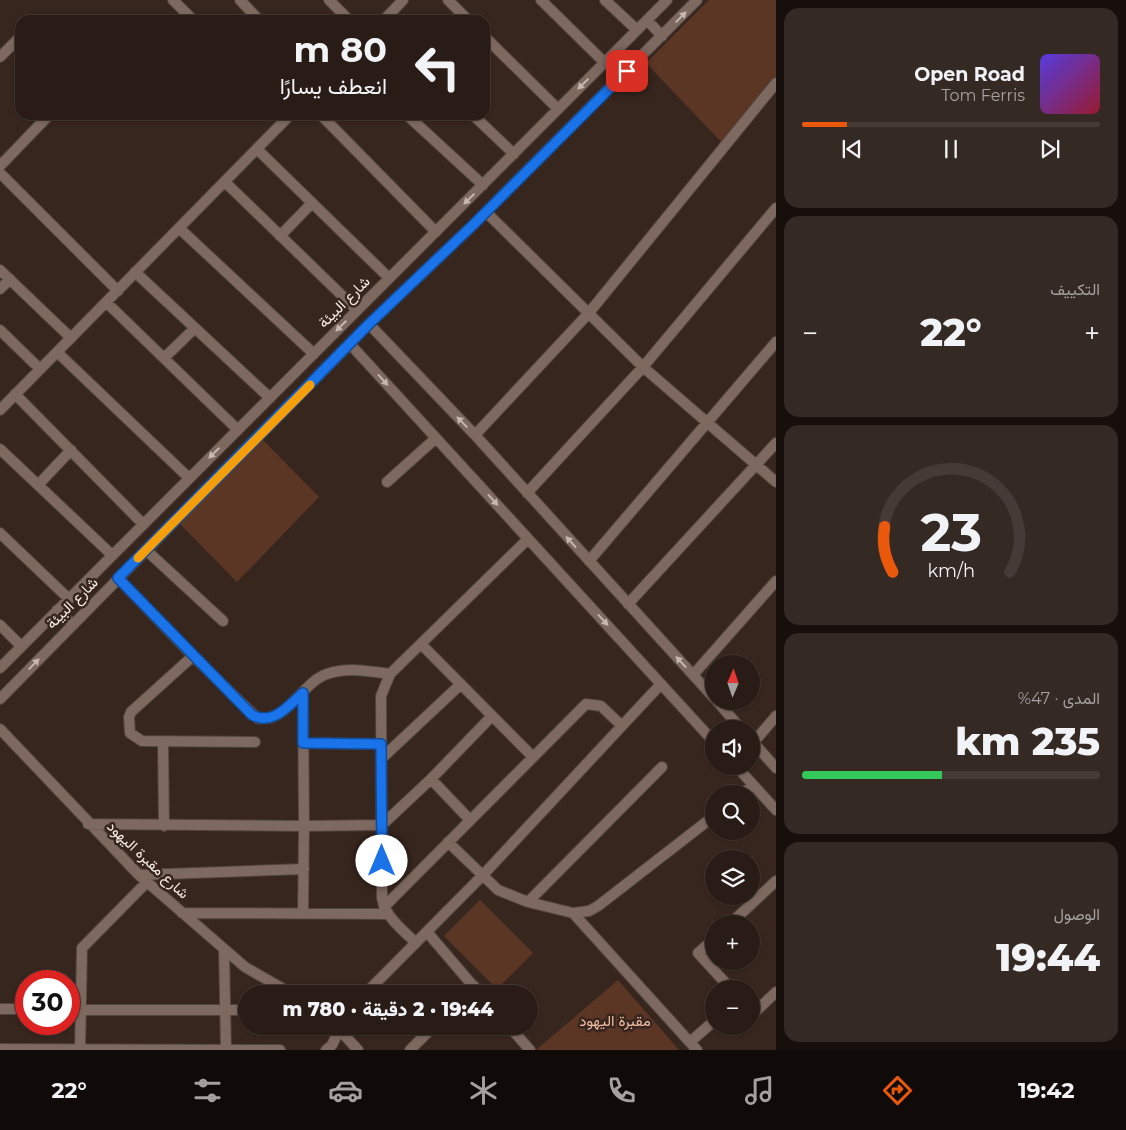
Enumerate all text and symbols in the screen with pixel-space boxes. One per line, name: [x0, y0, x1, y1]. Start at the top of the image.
one-way arrow: [675, 11, 687, 23]
text: 80 m: [294, 28, 387, 71]
icon: left: [405, 35, 470, 100]
pin: [606, 50, 648, 92]
icon: arrive: [613, 57, 641, 85]
text: Open Road: [914, 63, 1025, 86]
text: انعطف يسارًا: [280, 73, 387, 100]
one-way arrow: [578, 78, 590, 90]
text: Tom Ferris: [941, 86, 1025, 105]
icon: previous: [838, 135, 866, 163]
icon: pause: [937, 135, 965, 163]
icon: next: [1036, 135, 1064, 163]
one-way arrow: [463, 193, 475, 205]
street label: شارع البيئة: [314, 272, 375, 333]
text: التكييف: [1050, 280, 1100, 299]
text: 22°: [920, 309, 982, 356]
text: −: [802, 316, 818, 350]
text: +: [1084, 316, 1100, 350]
one-way arrow: [336, 320, 348, 332]
one-way arrow: [377, 374, 389, 386]
one-way arrow: [456, 416, 468, 428]
one-way arrow: [208, 447, 220, 459]
one-way arrow: [487, 494, 499, 506]
text: 23: [920, 501, 982, 564]
one-way arrow: [566, 536, 577, 549]
text: km/h: [927, 560, 975, 581]
street label: شارع البيئة: [42, 573, 103, 634]
one-way arrow: [597, 614, 609, 626]
north arrow: [705, 655, 760, 710]
map controls: [705, 655, 760, 1035]
one-way arrow: [675, 656, 687, 668]
one-way arrow: [28, 658, 40, 670]
text: المدى · 47%: [1018, 689, 1100, 708]
text: 235 km: [955, 718, 1100, 765]
button: sound: [705, 720, 760, 775]
button: search: [705, 785, 760, 840]
street label: شارع مقبرة اليهود: [102, 817, 194, 904]
position arrow: [355, 834, 407, 886]
button: layers: [705, 850, 760, 905]
text: الوصول: [1054, 905, 1100, 924]
button: +: [705, 915, 760, 970]
text: 19:44: [996, 934, 1100, 981]
speed limit sign: 30: [15, 970, 80, 1035]
button: −: [705, 980, 760, 1035]
text: 19:44 · 2 دقيقة · 780 m: [282, 998, 494, 1021]
park label: مقبرة اليهود: [579, 1011, 651, 1030]
icon: filters: [190, 1073, 225, 1108]
icon: car: [328, 1073, 363, 1108]
icon: climate: [466, 1073, 501, 1108]
icon: phone: [604, 1073, 639, 1108]
icon: music: [742, 1073, 777, 1108]
icon: directions: [880, 1073, 915, 1108]
text: 22°: [52, 1077, 87, 1104]
text: 19:42: [1018, 1077, 1074, 1104]

